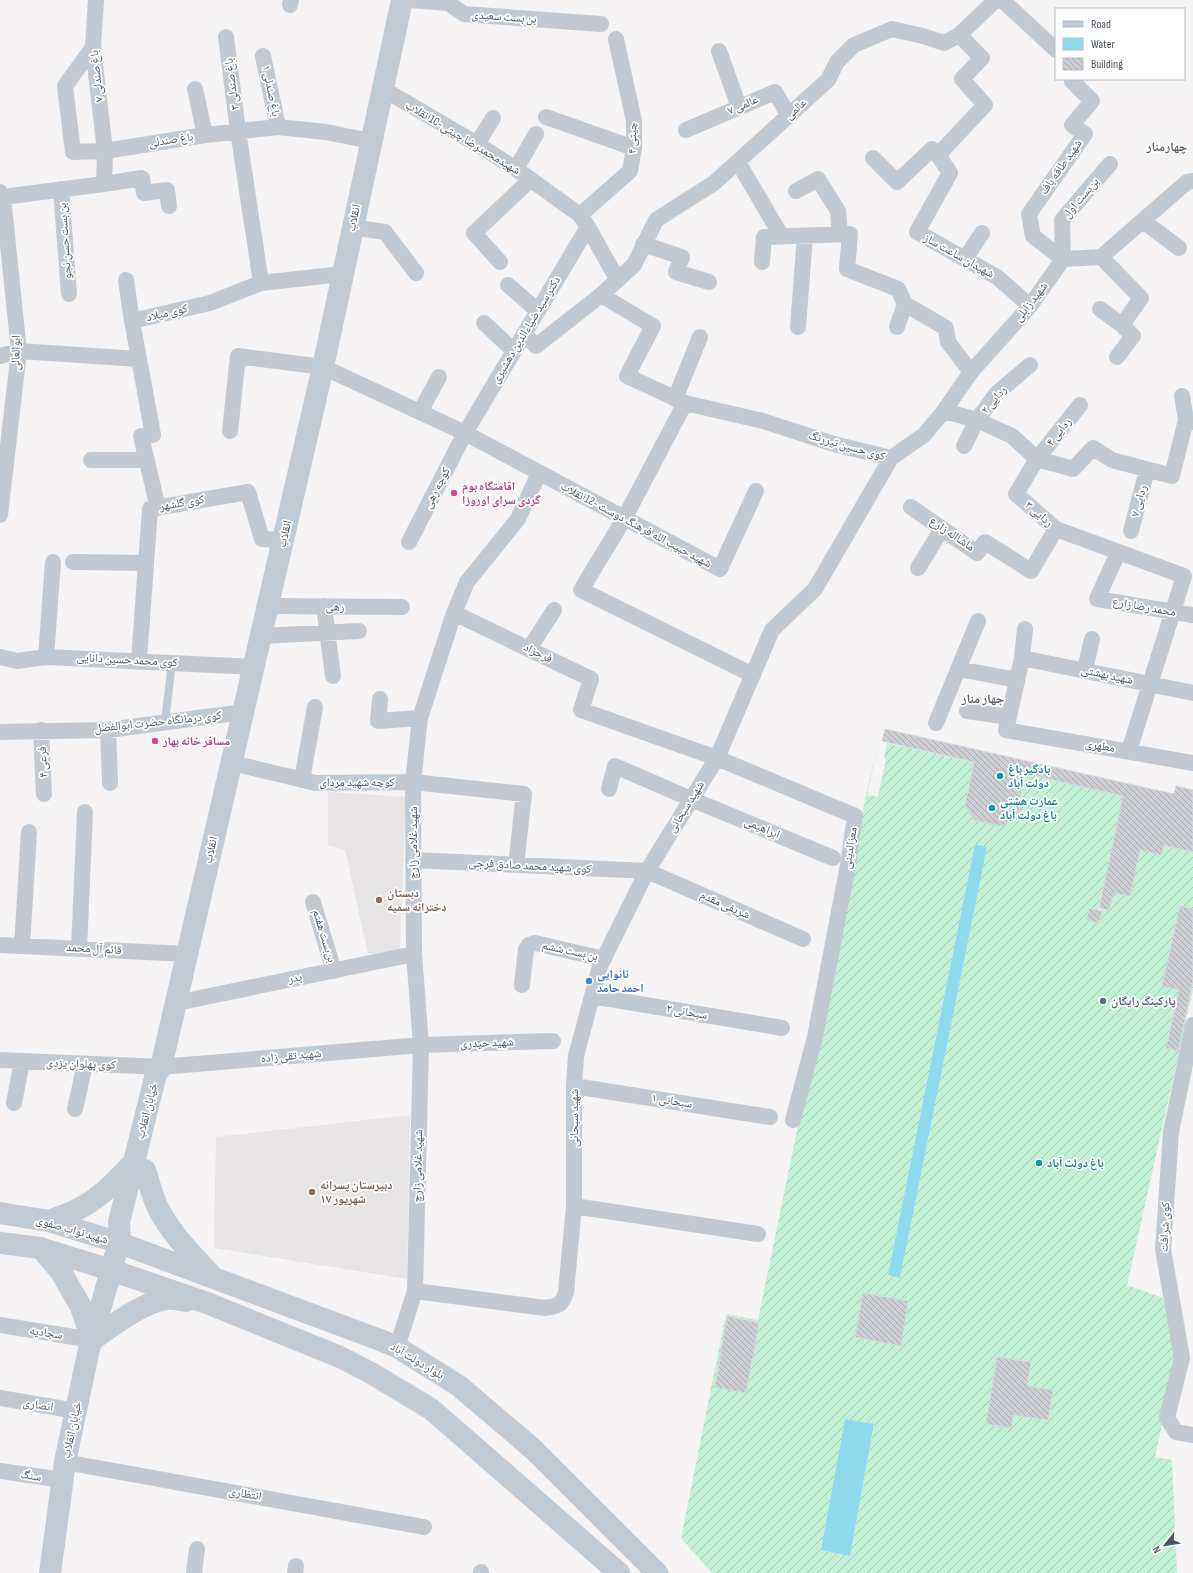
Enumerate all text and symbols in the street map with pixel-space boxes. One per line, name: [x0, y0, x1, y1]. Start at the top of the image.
street label: بن بست سعیدی: [471, 7, 537, 27]
legend: [1055, 8, 1185, 80]
text: Road: [1091, 17, 1111, 32]
text: Water: [1091, 37, 1115, 52]
street label: باغ صندلی ۷: [87, 49, 107, 103]
street label: باغ صندلی ۳: [221, 57, 243, 111]
text: Building: [1091, 57, 1123, 72]
street label: باغ صندلی ۱: [259, 64, 283, 118]
street label: عالمی ۷: [725, 92, 761, 118]
street label: عالمی: [782, 95, 810, 123]
street label: شهیدمحمدرضا چیتی-10انقلاب: [403, 98, 523, 178]
street label: چیتی ۴: [625, 122, 640, 154]
street label: باغ صندلی: [148, 129, 194, 151]
street label: شهید طاقه باف: [1036, 136, 1086, 198]
district label: چهارمنار: [1146, 139, 1187, 155]
street label: بن‌بست اول: [1060, 174, 1102, 222]
street label: بن بست حسن نجو: [55, 202, 75, 280]
street label: انقلاب: [344, 203, 364, 233]
street label: شهیدان ساعت ساز: [920, 230, 997, 282]
street label: دکتر سید ضیاءالدین دهشیری: [488, 274, 564, 386]
street label: شهید زابلی: [1011, 279, 1051, 325]
street label: کوی میلاد: [145, 301, 189, 325]
street label: ابوالعالی: [8, 335, 24, 371]
street label: ردایی ۲: [978, 383, 1010, 417]
street label: ردایی ۴: [1043, 414, 1075, 449]
street label: کوی حسین تیررنگ: [807, 428, 887, 464]
street label: کوچه رهی: [420, 465, 454, 511]
place label: اقامتگاه بوم گردی سرای اوروزا: [462, 479, 541, 508]
street label: شهید حبیب الله فرهنگ دوست -12انقلاب: [558, 479, 714, 571]
street label: ردایی ۷: [1128, 483, 1150, 518]
marker: اقامتگاه بوم گردی سرای اوروزا: [449, 488, 459, 498]
street label: کوی گلشهر: [157, 492, 206, 514]
street label: ردایی ۳: [1022, 498, 1056, 530]
street label: ماشااله زارع: [926, 513, 978, 555]
street label: انقلاب: [275, 519, 295, 549]
street label: محمد رضا زارع: [1111, 594, 1177, 620]
street label: رهی: [325, 599, 345, 615]
street label: فرحزاد: [521, 640, 555, 666]
street label: کوی محمد حسین دانایی: [76, 650, 178, 670]
street label: شهید بهشتی: [1080, 662, 1134, 688]
district label: جهار منار: [961, 691, 1004, 707]
street label: کوی درمانگاه حضرت ابوالفضل: [94, 708, 222, 736]
place label: مسافر خانه بهار: [162, 734, 231, 749]
marker: مسافر خانه بهار: [150, 736, 160, 746]
street label: مطهری: [1084, 736, 1116, 756]
street label: فرعی ۴: [35, 746, 51, 778]
place label: بادگیر باغ دولت آباد: [1008, 762, 1050, 791]
marker: بادگیر باغ دولت آباد: [995, 771, 1005, 781]
street label: کوچه شهید مردای: [319, 775, 395, 790]
street label: شهید سبحانی: [664, 778, 708, 836]
place label: عمارت هشتی باغ دولت آباد: [1000, 794, 1058, 823]
marker: عمارت هشتی باغ دولت آباد: [987, 803, 997, 813]
street label: شهید غلامی زارچ: [406, 806, 421, 880]
street label: ابراهیمی: [742, 814, 782, 842]
street label: معزالدینی: [839, 826, 861, 870]
street label: انقلاب: [201, 835, 221, 865]
street label: کوی شهید محمد صادق فرجی: [468, 855, 592, 877]
place label: دبستان دخترانه سمیه: [387, 886, 447, 915]
street label: شریفی مقدم: [698, 887, 752, 923]
marker: دبستان دخترانه سمیه: [374, 895, 384, 905]
street label: بن‌بست هفتم: [309, 908, 339, 964]
street label: بن بست ششم: [540, 938, 600, 964]
street label: قائم آل محمد: [66, 940, 122, 958]
place label: نانوایی احمد حامد: [597, 967, 644, 996]
street label: بدر: [286, 969, 303, 987]
marker: نانوایی احمد حامد: [584, 976, 594, 986]
place label: پارکینگ رایگان: [1111, 994, 1176, 1009]
marker: پارکینگ رایگان: [1098, 996, 1108, 1006]
street label: سبحانی ۲: [665, 1001, 709, 1023]
street label: شهید حیدری: [460, 1035, 514, 1051]
street label: شهید تقی زاده: [260, 1046, 322, 1066]
street label: کوی پهلوان یزدی: [46, 1055, 116, 1073]
street label: خیابان انقلاب: [133, 1081, 161, 1141]
street label: شهید سبحانی: [567, 1089, 582, 1147]
street label: سبحانی ۱: [650, 1090, 694, 1112]
street label: شهید غلامی زارچ: [410, 1129, 426, 1203]
place label: باغ دولت آباد: [1047, 1156, 1104, 1171]
marker: باغ دولت آباد: [1034, 1158, 1044, 1168]
place label: دبیرستان پسرانه ۱۷ شهریور: [320, 1178, 392, 1207]
marker: دبیرستان پسرانه ۱۷ شهریور: [307, 1187, 317, 1197]
street label: کوی شرافت: [1157, 1202, 1173, 1252]
street label: شهید نواب صفوی: [34, 1213, 110, 1247]
street label: سجادیه: [28, 1323, 64, 1343]
street label: بلوار دولت آباد: [387, 1339, 447, 1383]
street label: انصاری: [22, 1395, 54, 1415]
street label: خیابان انقلاب: [59, 1400, 85, 1460]
street label: سنگ: [20, 1467, 43, 1485]
street label: انتظاری: [227, 1484, 263, 1504]
north arrow: [1145, 1525, 1185, 1565]
text: N: [1150, 1544, 1164, 1556]

